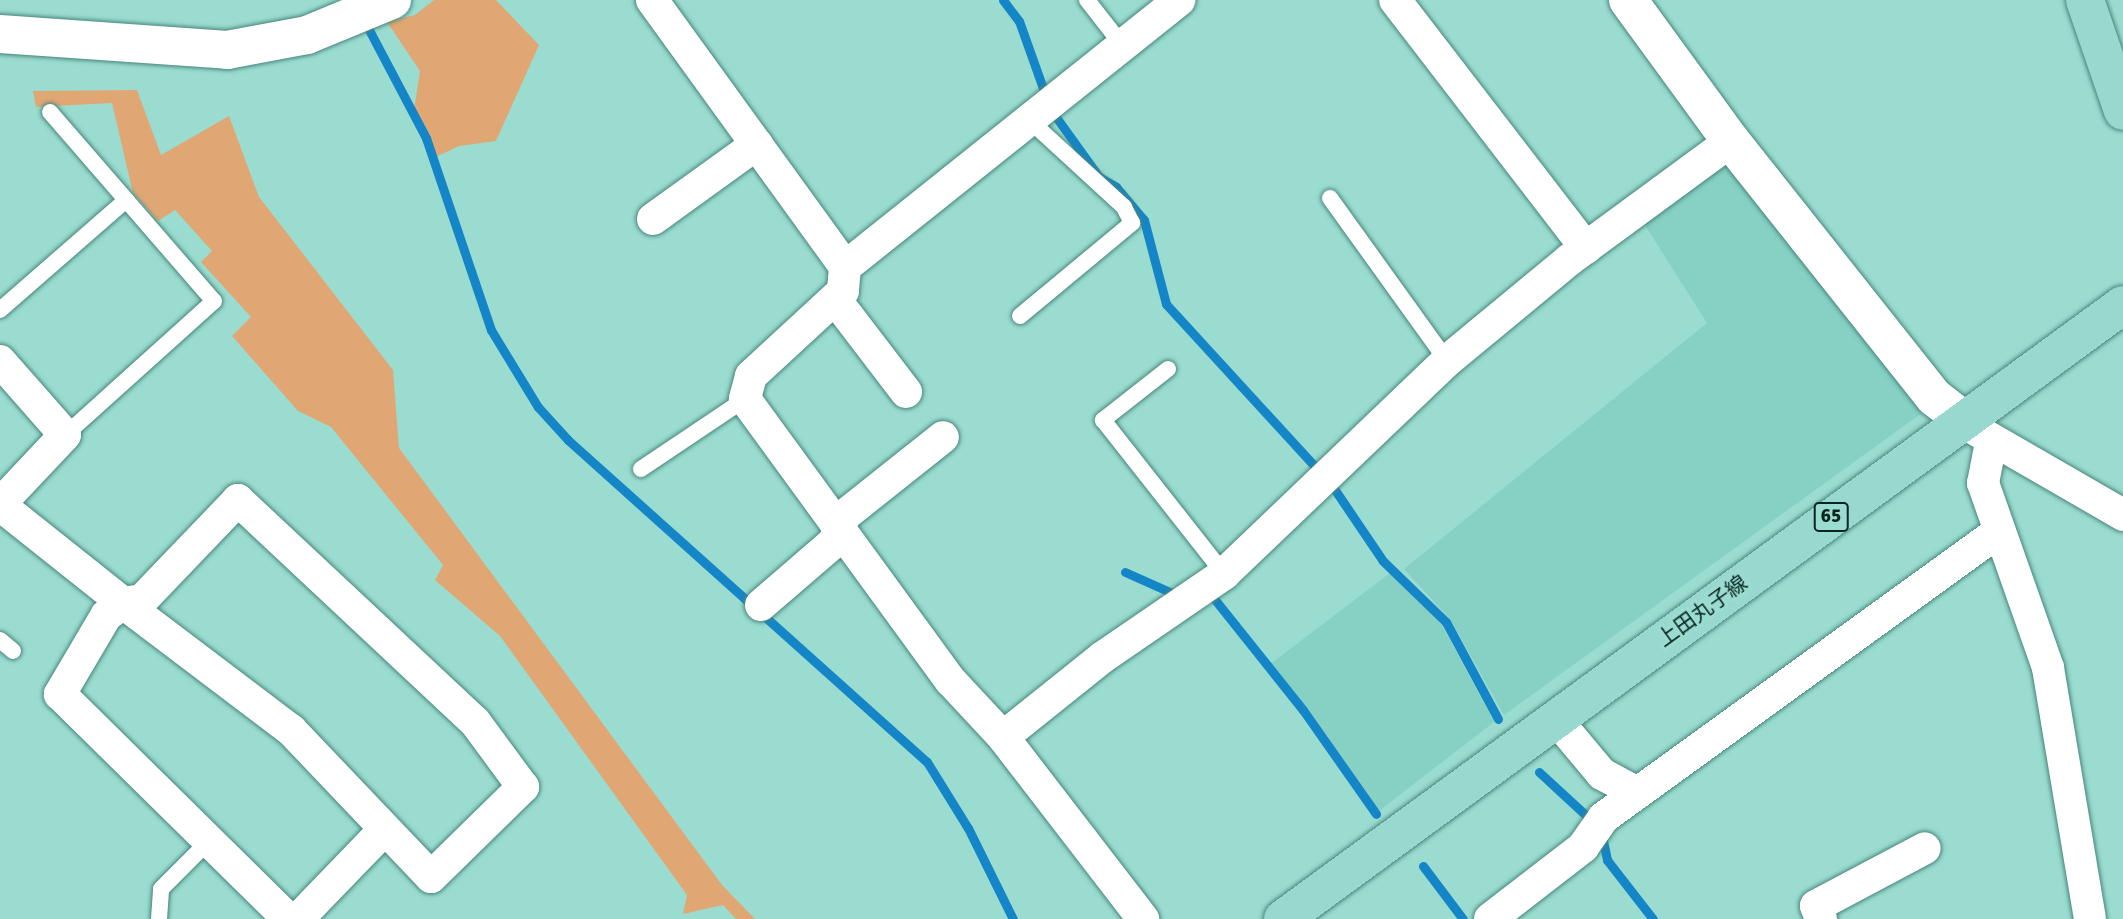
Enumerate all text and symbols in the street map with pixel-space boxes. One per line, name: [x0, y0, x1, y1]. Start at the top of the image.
road number: 65: [1814, 502, 1848, 532]
street label: 上田丸子線: [1652, 570, 1752, 652]

